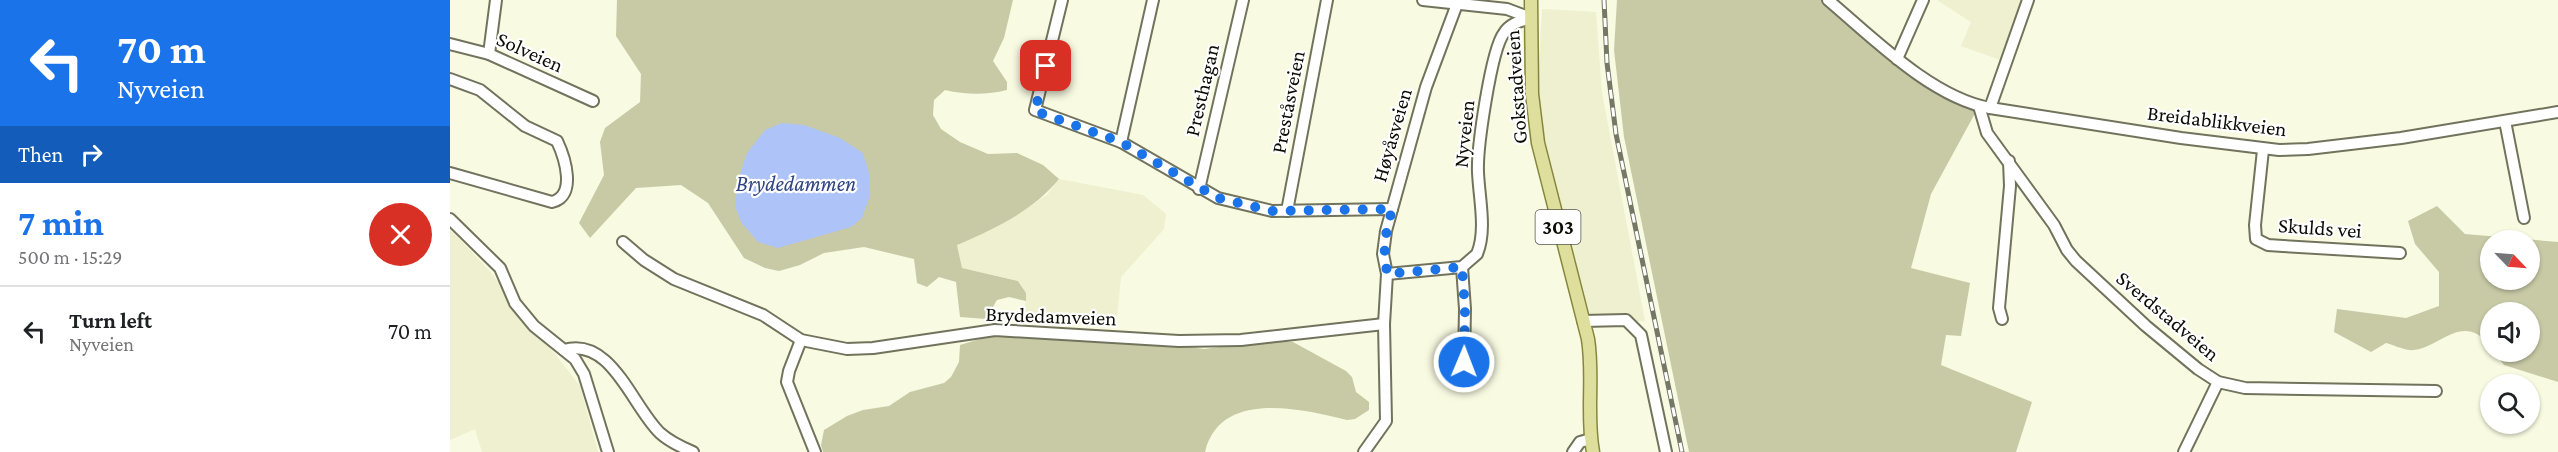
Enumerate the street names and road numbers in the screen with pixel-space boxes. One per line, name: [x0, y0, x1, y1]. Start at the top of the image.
street label: Solveien: [493, 27, 567, 77]
street label: Gokstadveien: [1500, 29, 1532, 145]
street label: Presthagan: [1180, 41, 1224, 139]
street label: Preståsveien: [1266, 48, 1310, 156]
street label: Høyåsveien: [1367, 85, 1417, 185]
street label: Nyveien: [1449, 99, 1479, 169]
street label: Breidablikkveien: [2146, 101, 2288, 141]
road number: 303: [1536, 210, 1580, 244]
street label: Skulds vei: [2277, 213, 2363, 243]
street label: Sverdstadveien: [2112, 266, 2224, 366]
street label: Brydedamveien: [985, 302, 1117, 330]

